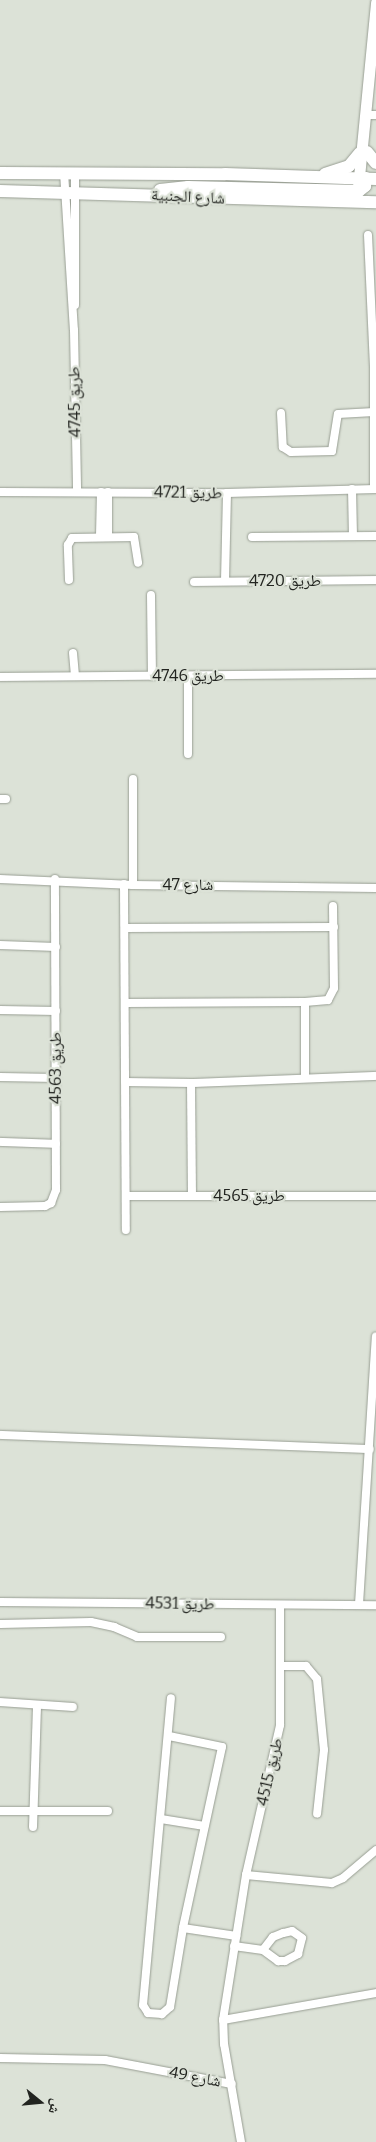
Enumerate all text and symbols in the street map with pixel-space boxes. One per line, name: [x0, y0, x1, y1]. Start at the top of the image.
street label: شارع الجنبية: [151, 185, 225, 209]
street label: طريق 4745: [65, 366, 85, 438]
street label: طريق 4721: [154, 483, 222, 503]
street label: طريق 4720: [249, 571, 321, 591]
street label: طريق 4746: [152, 666, 224, 686]
street label: شارع 47: [163, 875, 213, 895]
street label: طريق 4563: [46, 1032, 66, 1104]
street label: طريق 4565: [213, 1186, 285, 1206]
street label: طريق 4531: [145, 1594, 215, 1614]
street label: طريق 4515: [253, 1736, 287, 1808]
street label: شارع 49: [167, 2063, 223, 2091]
north arrow: [15, 2077, 65, 2127]
text: ش: [45, 2097, 65, 2116]

